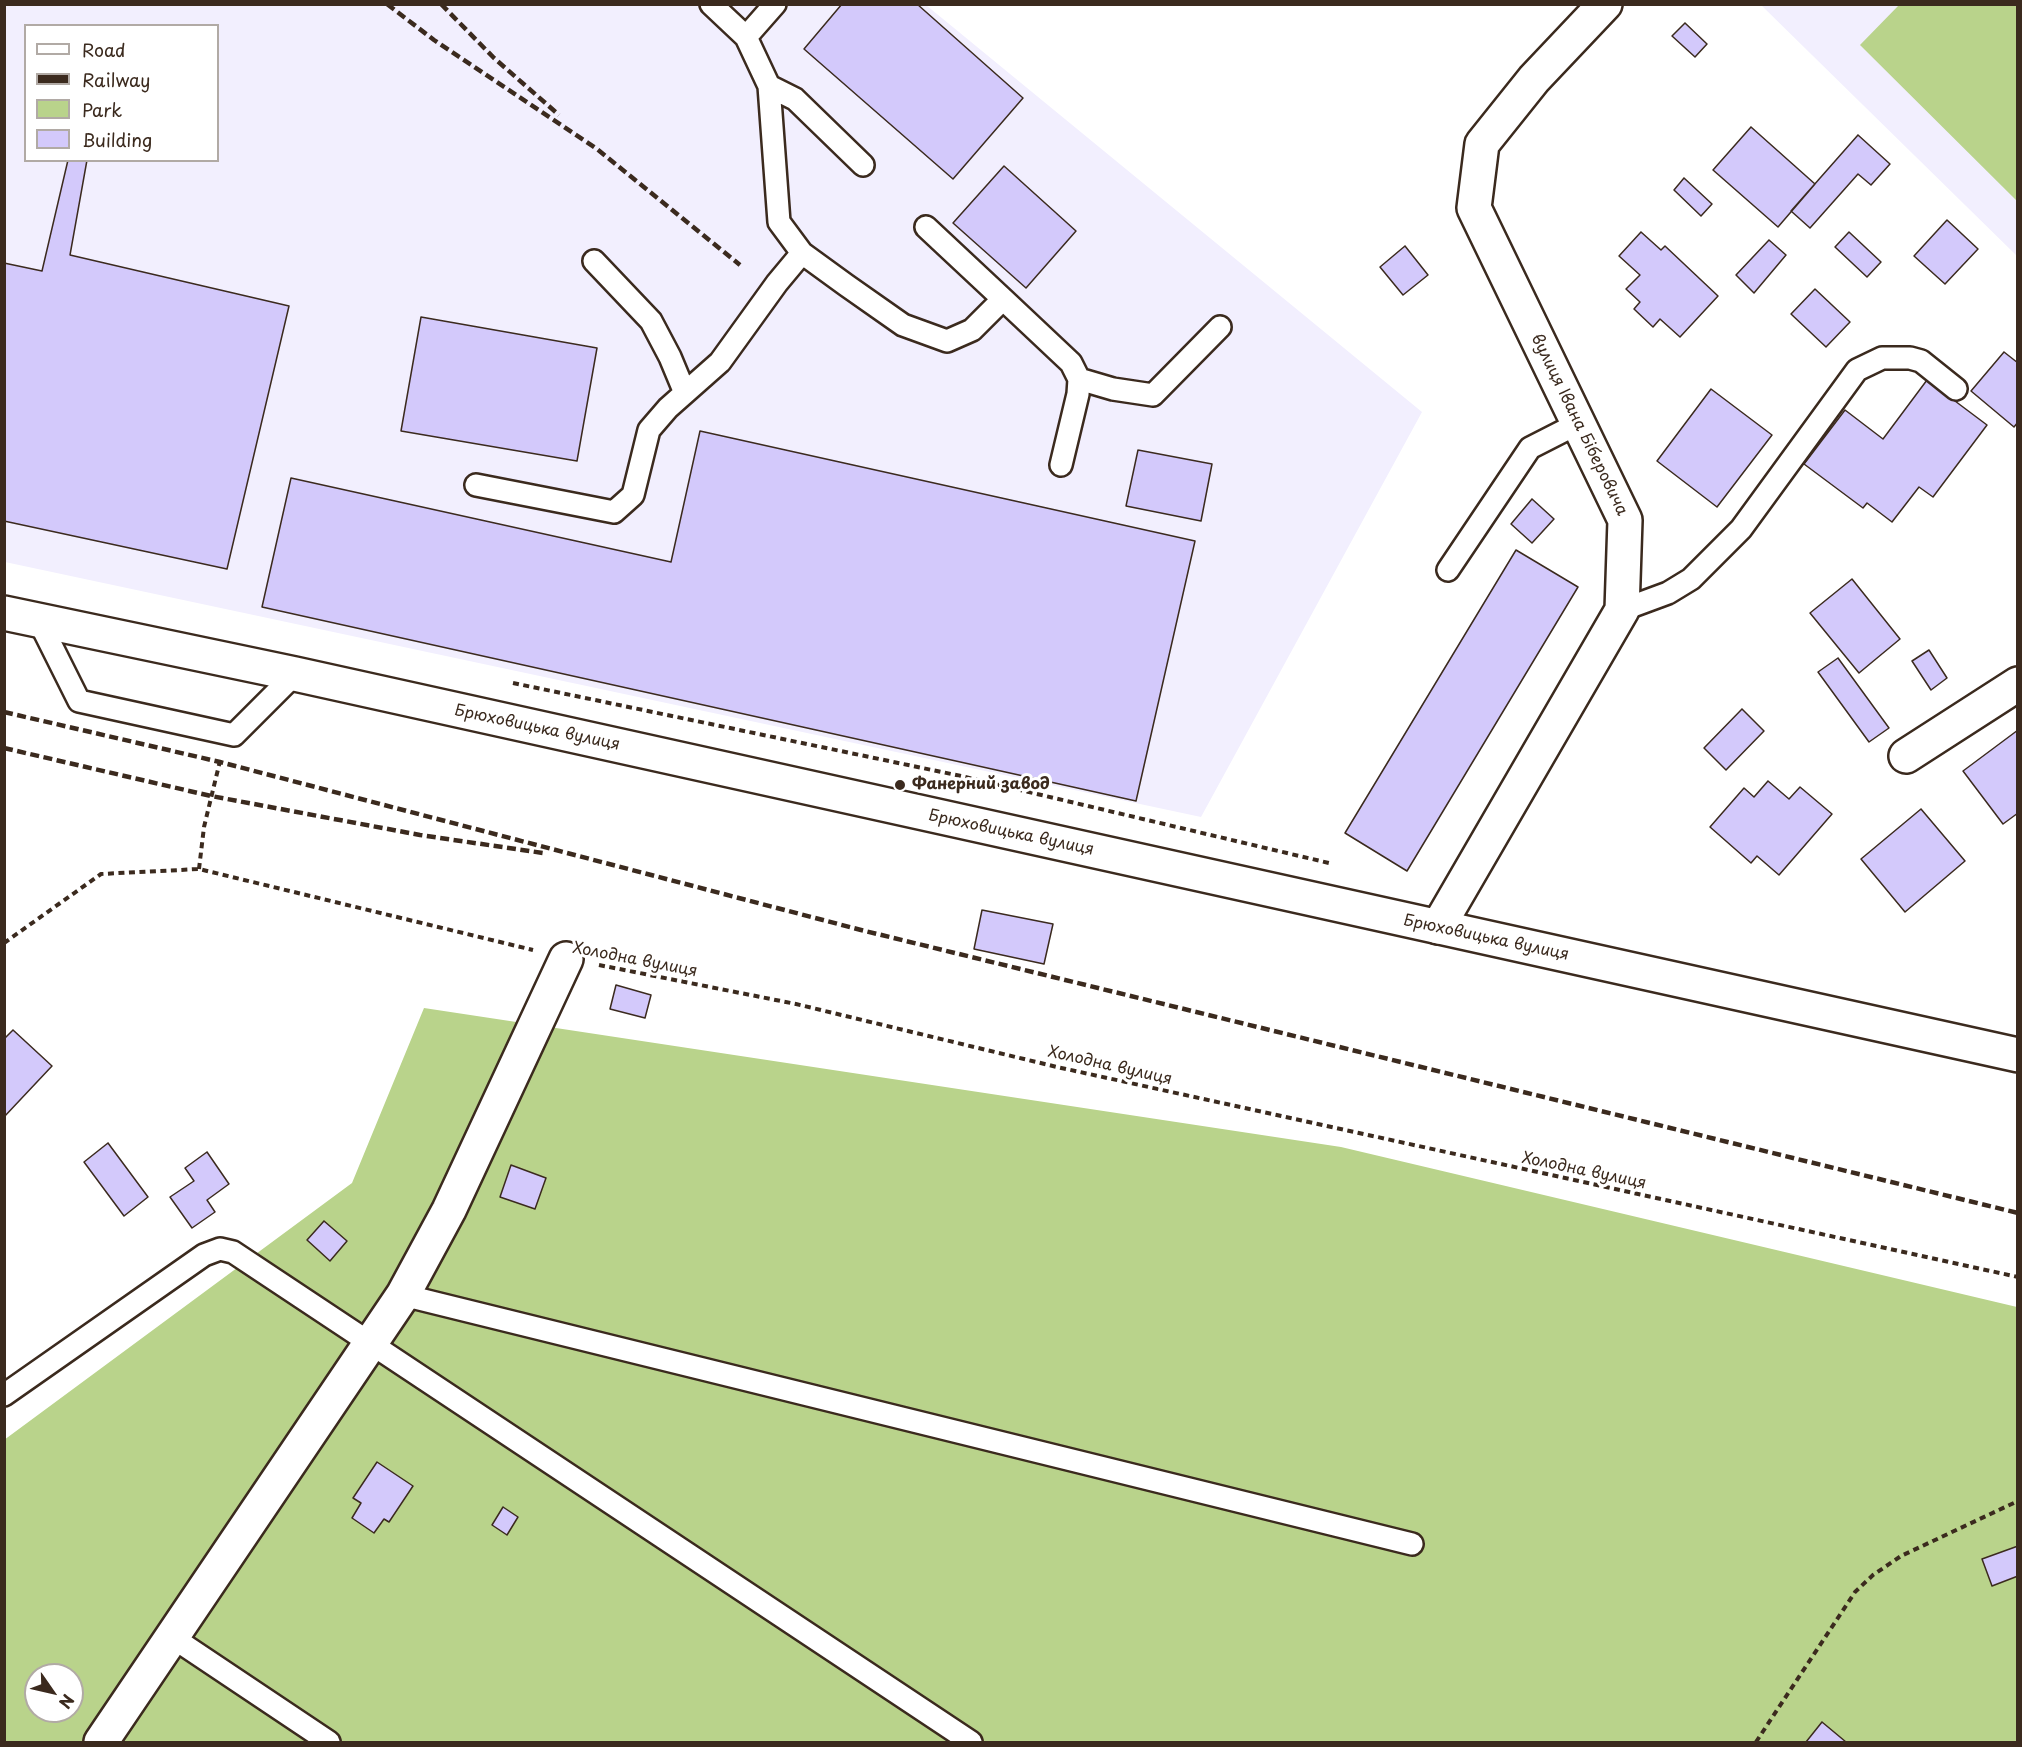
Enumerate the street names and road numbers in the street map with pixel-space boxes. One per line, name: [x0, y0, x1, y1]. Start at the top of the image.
street label: вулиця Івана Біберовича: [1527, 331, 1631, 519]
street label: Брюховицька вулиця: [452, 701, 622, 755]
street label: Брюховицька вулиця: [926, 806, 1096, 860]
street label: Брюховицька вулиця: [1401, 911, 1571, 965]
street label: Холодна вулиця: [571, 939, 699, 981]
street label: Холодна вулиця: [1046, 1042, 1174, 1090]
street label: Холодна вулиця: [1520, 1148, 1648, 1194]

